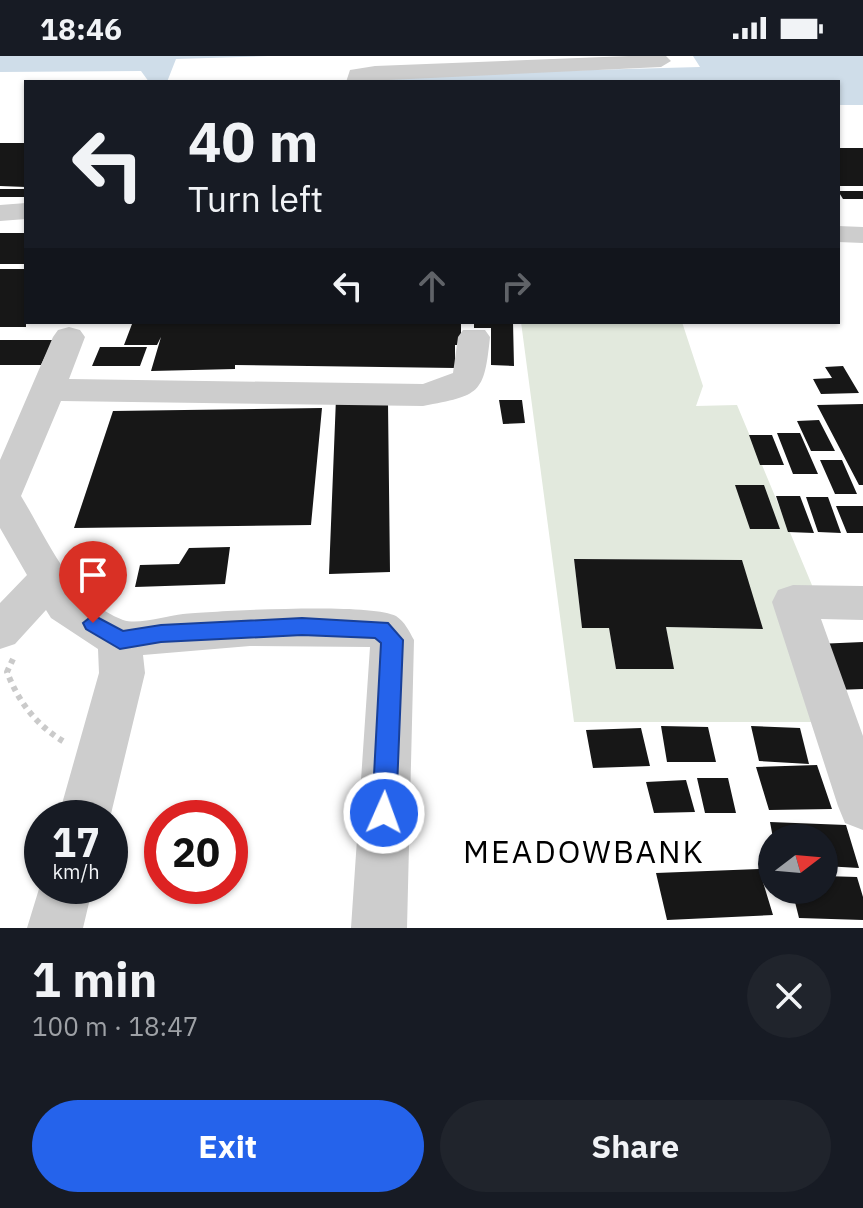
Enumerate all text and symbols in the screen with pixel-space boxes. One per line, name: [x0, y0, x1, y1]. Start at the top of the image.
text: 18:46: [40, 9, 122, 48]
text: 40 m: [188, 105, 318, 177]
icon: left: [56, 112, 160, 216]
text: Turn left: [188, 175, 323, 222]
icon: left: [326, 264, 370, 308]
icon: ahead: [410, 264, 454, 308]
icon: right: [494, 264, 538, 308]
pin: [59, 541, 127, 623]
icon: arrive: [71, 553, 115, 597]
position arrow: [342, 771, 426, 855]
speed limit sign: 20: [144, 800, 248, 904]
text: 17: [52, 816, 100, 868]
north arrow: [758, 824, 838, 904]
map controls: [758, 824, 838, 904]
district label: MEADOWBANK: [463, 830, 705, 872]
text: km/h: [52, 858, 100, 885]
text: 1 min: [32, 948, 157, 1010]
button: close: [747, 954, 831, 1038]
text: 100 m · 18:47: [32, 1009, 198, 1043]
button: Exit: [32, 1100, 424, 1192]
button: Share: [440, 1100, 831, 1192]

